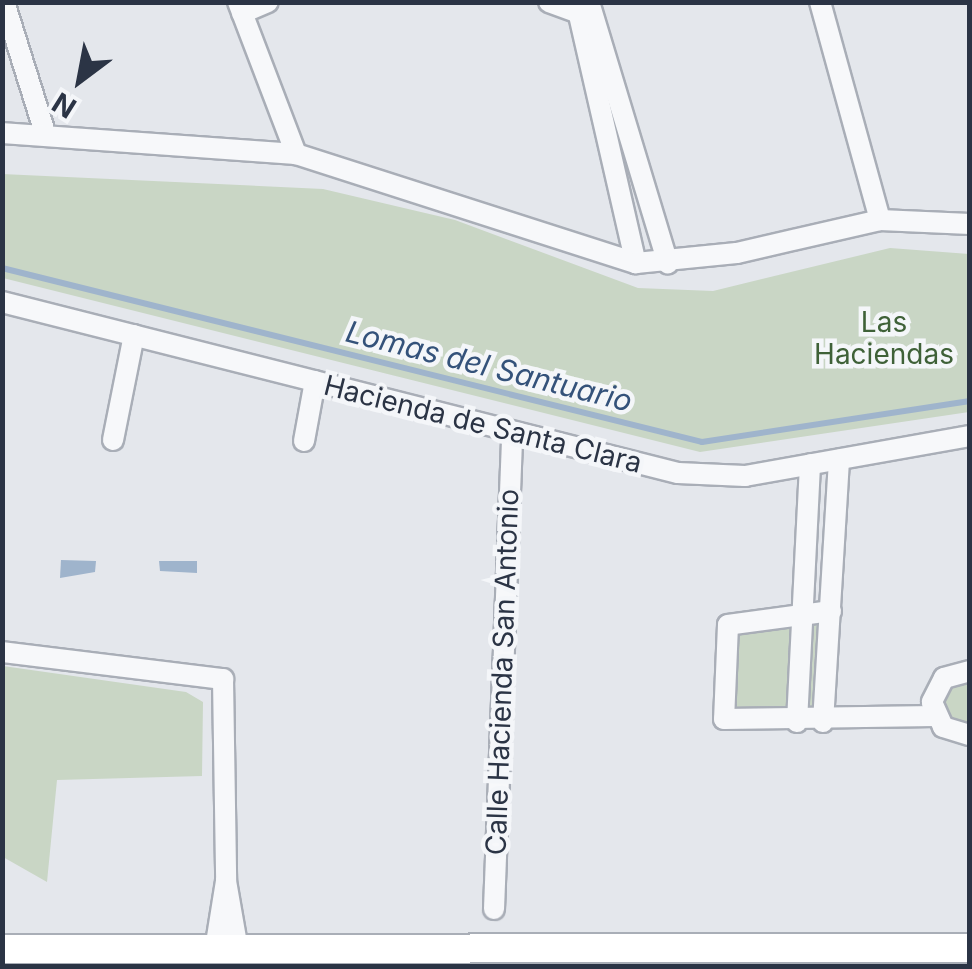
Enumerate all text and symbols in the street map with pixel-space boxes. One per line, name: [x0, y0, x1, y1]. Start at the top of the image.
north arrow: [30, 30, 130, 130]
text: N: [46, 85, 82, 126]
park label: Las Haciendas: [814, 305, 954, 371]
water label: Lomas del Santuario: [342, 313, 636, 419]
street label: Hacienda de Santa Clara: [320, 368, 646, 480]
street label: Calle Hacienda San Antonio: [479, 488, 525, 856]

